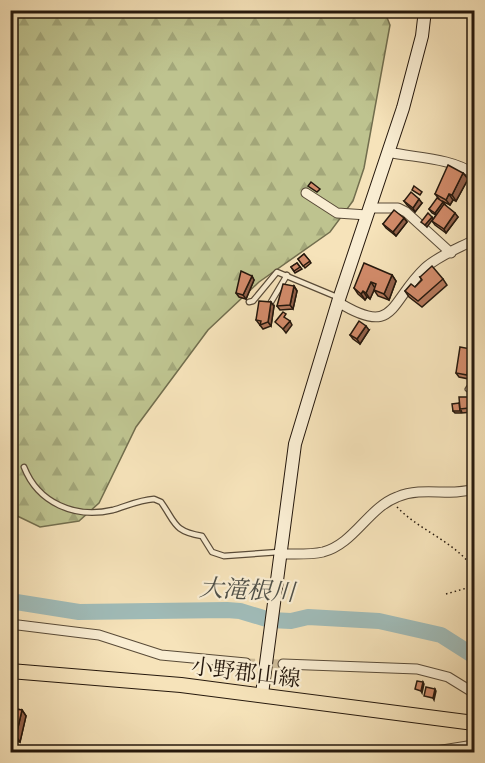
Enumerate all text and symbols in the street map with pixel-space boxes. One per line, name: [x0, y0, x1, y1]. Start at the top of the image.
water label: 大滝根川: [198, 573, 299, 608]
street label: 小野郡山線: [190, 652, 302, 693]

